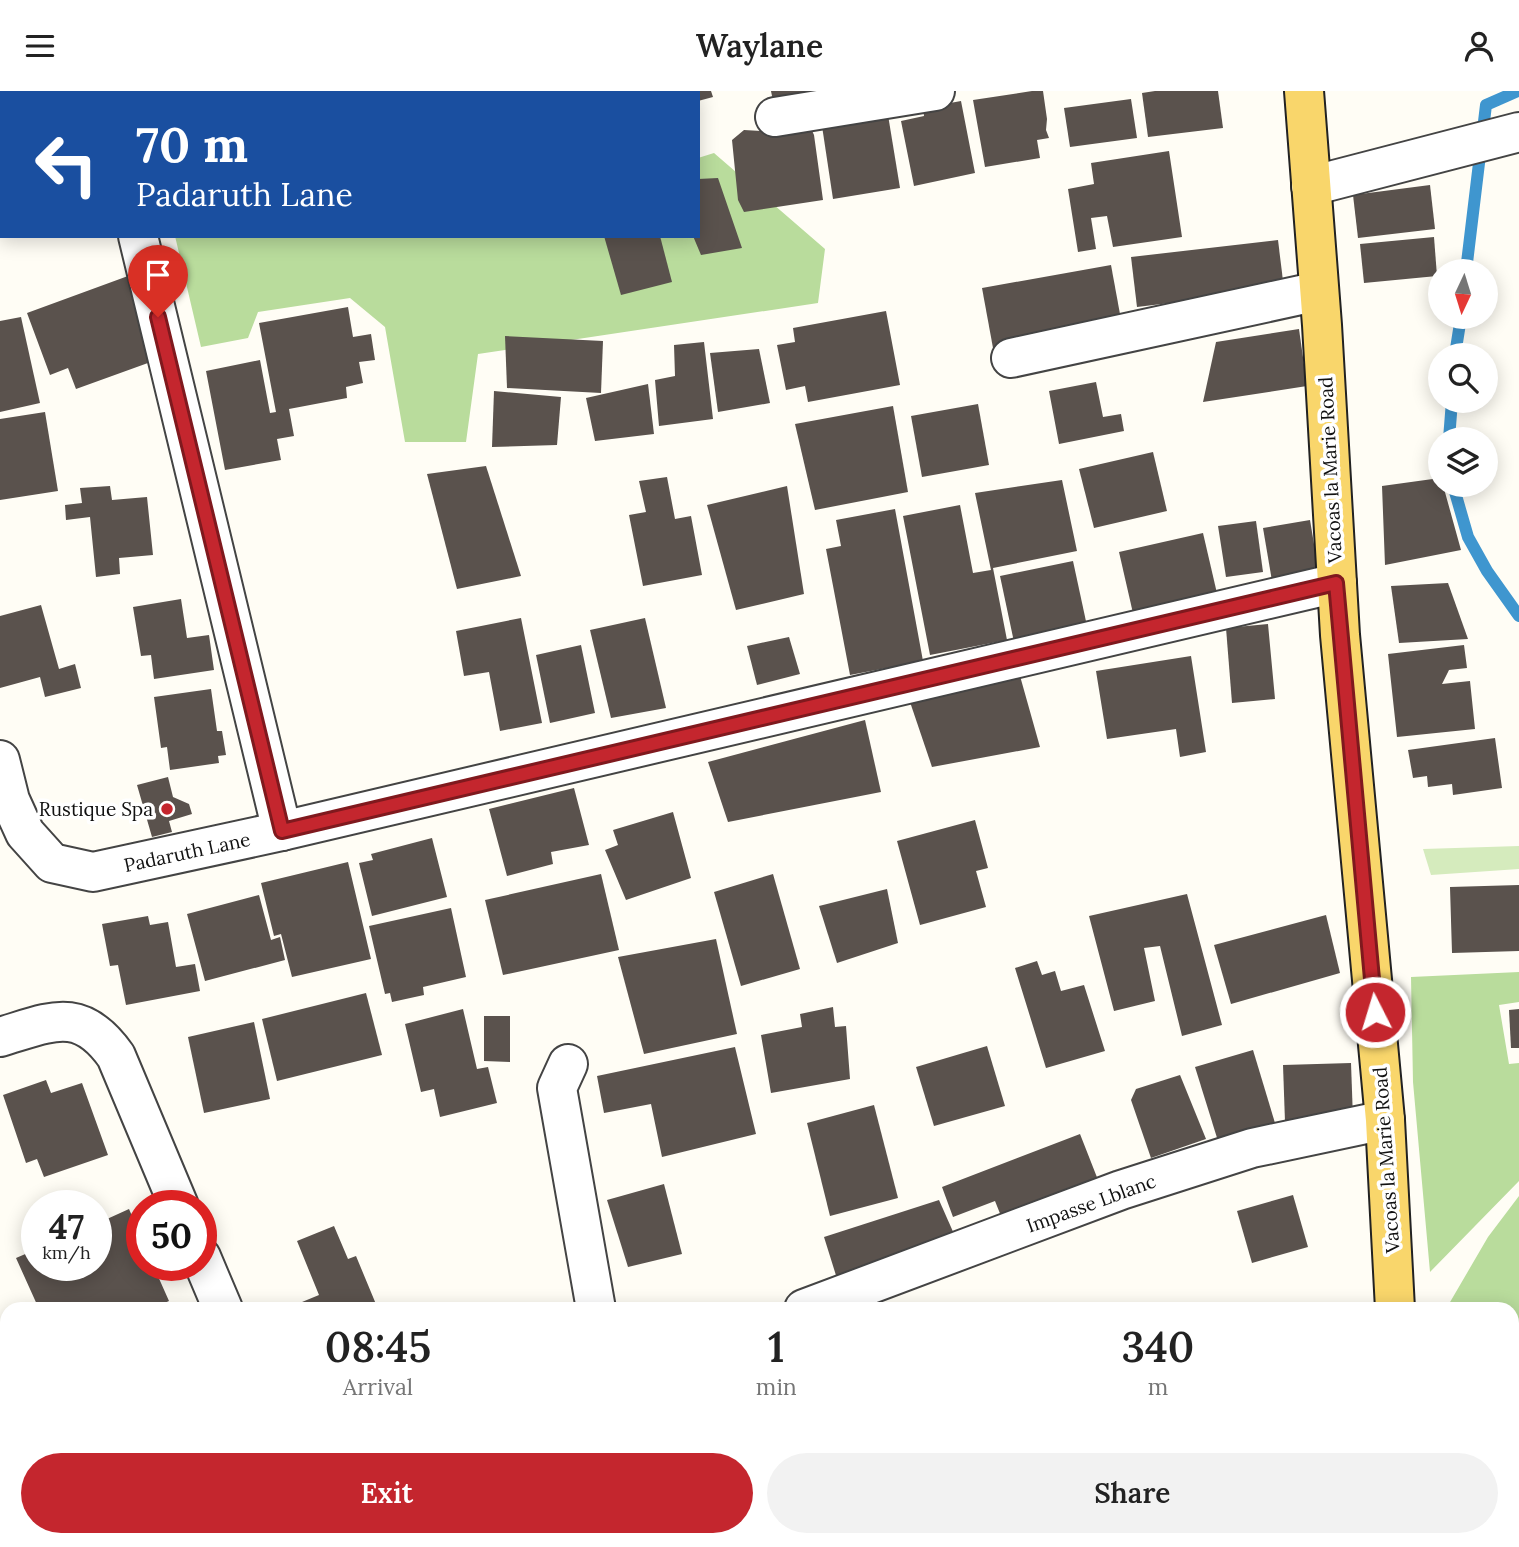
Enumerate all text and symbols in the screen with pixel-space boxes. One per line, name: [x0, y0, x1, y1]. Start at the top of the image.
text: Waylane: [696, 25, 823, 66]
icon: menu: [21, 27, 59, 65]
icon: person: [1460, 27, 1498, 65]
text: 70 m: [136, 113, 248, 175]
icon: left: [21, 119, 112, 210]
text: Padaruth Lane: [136, 174, 353, 215]
pin: [128, 245, 188, 317]
icon: arrive: [139, 256, 177, 294]
north arrow: [1428, 259, 1498, 329]
map controls: [1428, 259, 1498, 497]
button: search: [1428, 343, 1498, 413]
street label: Vacoas la Marie Road: [1313, 376, 1347, 565]
button: layers: [1428, 427, 1498, 497]
place label: Rustique Spa: [39, 797, 153, 821]
marker: Rustique Spa: [159, 801, 175, 817]
street label: Padaruth Lane: [122, 827, 252, 877]
position arrow: [1338, 975, 1412, 1049]
street label: Vacoas la Marie Road: [1368, 1066, 1405, 1255]
street label: Impasse Lblanc: [1023, 1168, 1159, 1238]
speed limit sign: 50: [126, 1190, 217, 1281]
text: 47: [49, 1204, 84, 1249]
text: km/h: [42, 1241, 91, 1264]
text: 08:45: [325, 1320, 431, 1374]
text: 1: [768, 1320, 785, 1374]
text: 340: [1121, 1320, 1194, 1374]
text: Arrival: [343, 1372, 413, 1401]
text: min: [756, 1372, 797, 1401]
text: m: [1148, 1372, 1168, 1401]
button: Exit: [21, 1453, 753, 1533]
button: Share: [767, 1453, 1498, 1533]

